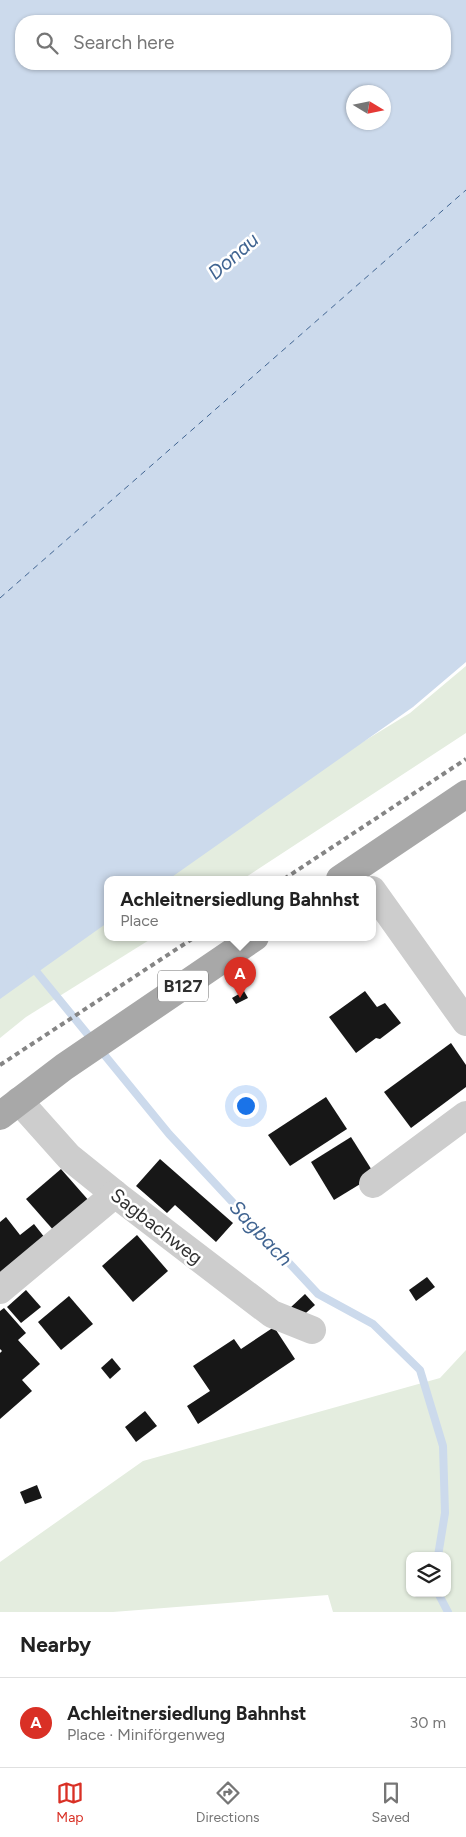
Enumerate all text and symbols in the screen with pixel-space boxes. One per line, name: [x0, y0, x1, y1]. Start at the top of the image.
search box: [15, 15, 451, 70]
icon: search: [33, 29, 61, 57]
text: Search here: [73, 31, 175, 54]
north arrow: [346, 85, 391, 130]
water label: Donau: [203, 227, 263, 285]
popup: [104, 876, 376, 941]
text: Achleitnersiedlung Bahnhst: [120, 888, 360, 911]
text: Place: [120, 911, 159, 930]
pin: A: [224, 957, 256, 998]
road number: B127: [158, 970, 208, 1001]
your location: [233, 1093, 259, 1119]
street label: Sagbachweg: [106, 1183, 207, 1269]
water label: Sagbach: [225, 1195, 297, 1271]
map controls: [406, 1552, 451, 1597]
button: layers: [406, 1552, 451, 1597]
text: Nearby: [20, 1632, 91, 1657]
text: Achleitnersiedlung Bahnhst: [67, 1702, 306, 1725]
text: A: [30, 1713, 42, 1732]
text: 30 m: [409, 1713, 446, 1732]
text: Place · Miniförgenweg: [67, 1725, 225, 1744]
tab: Map: [56, 1779, 84, 1826]
tab: Directions: [196, 1779, 260, 1826]
tab: Saved: [371, 1779, 410, 1826]

